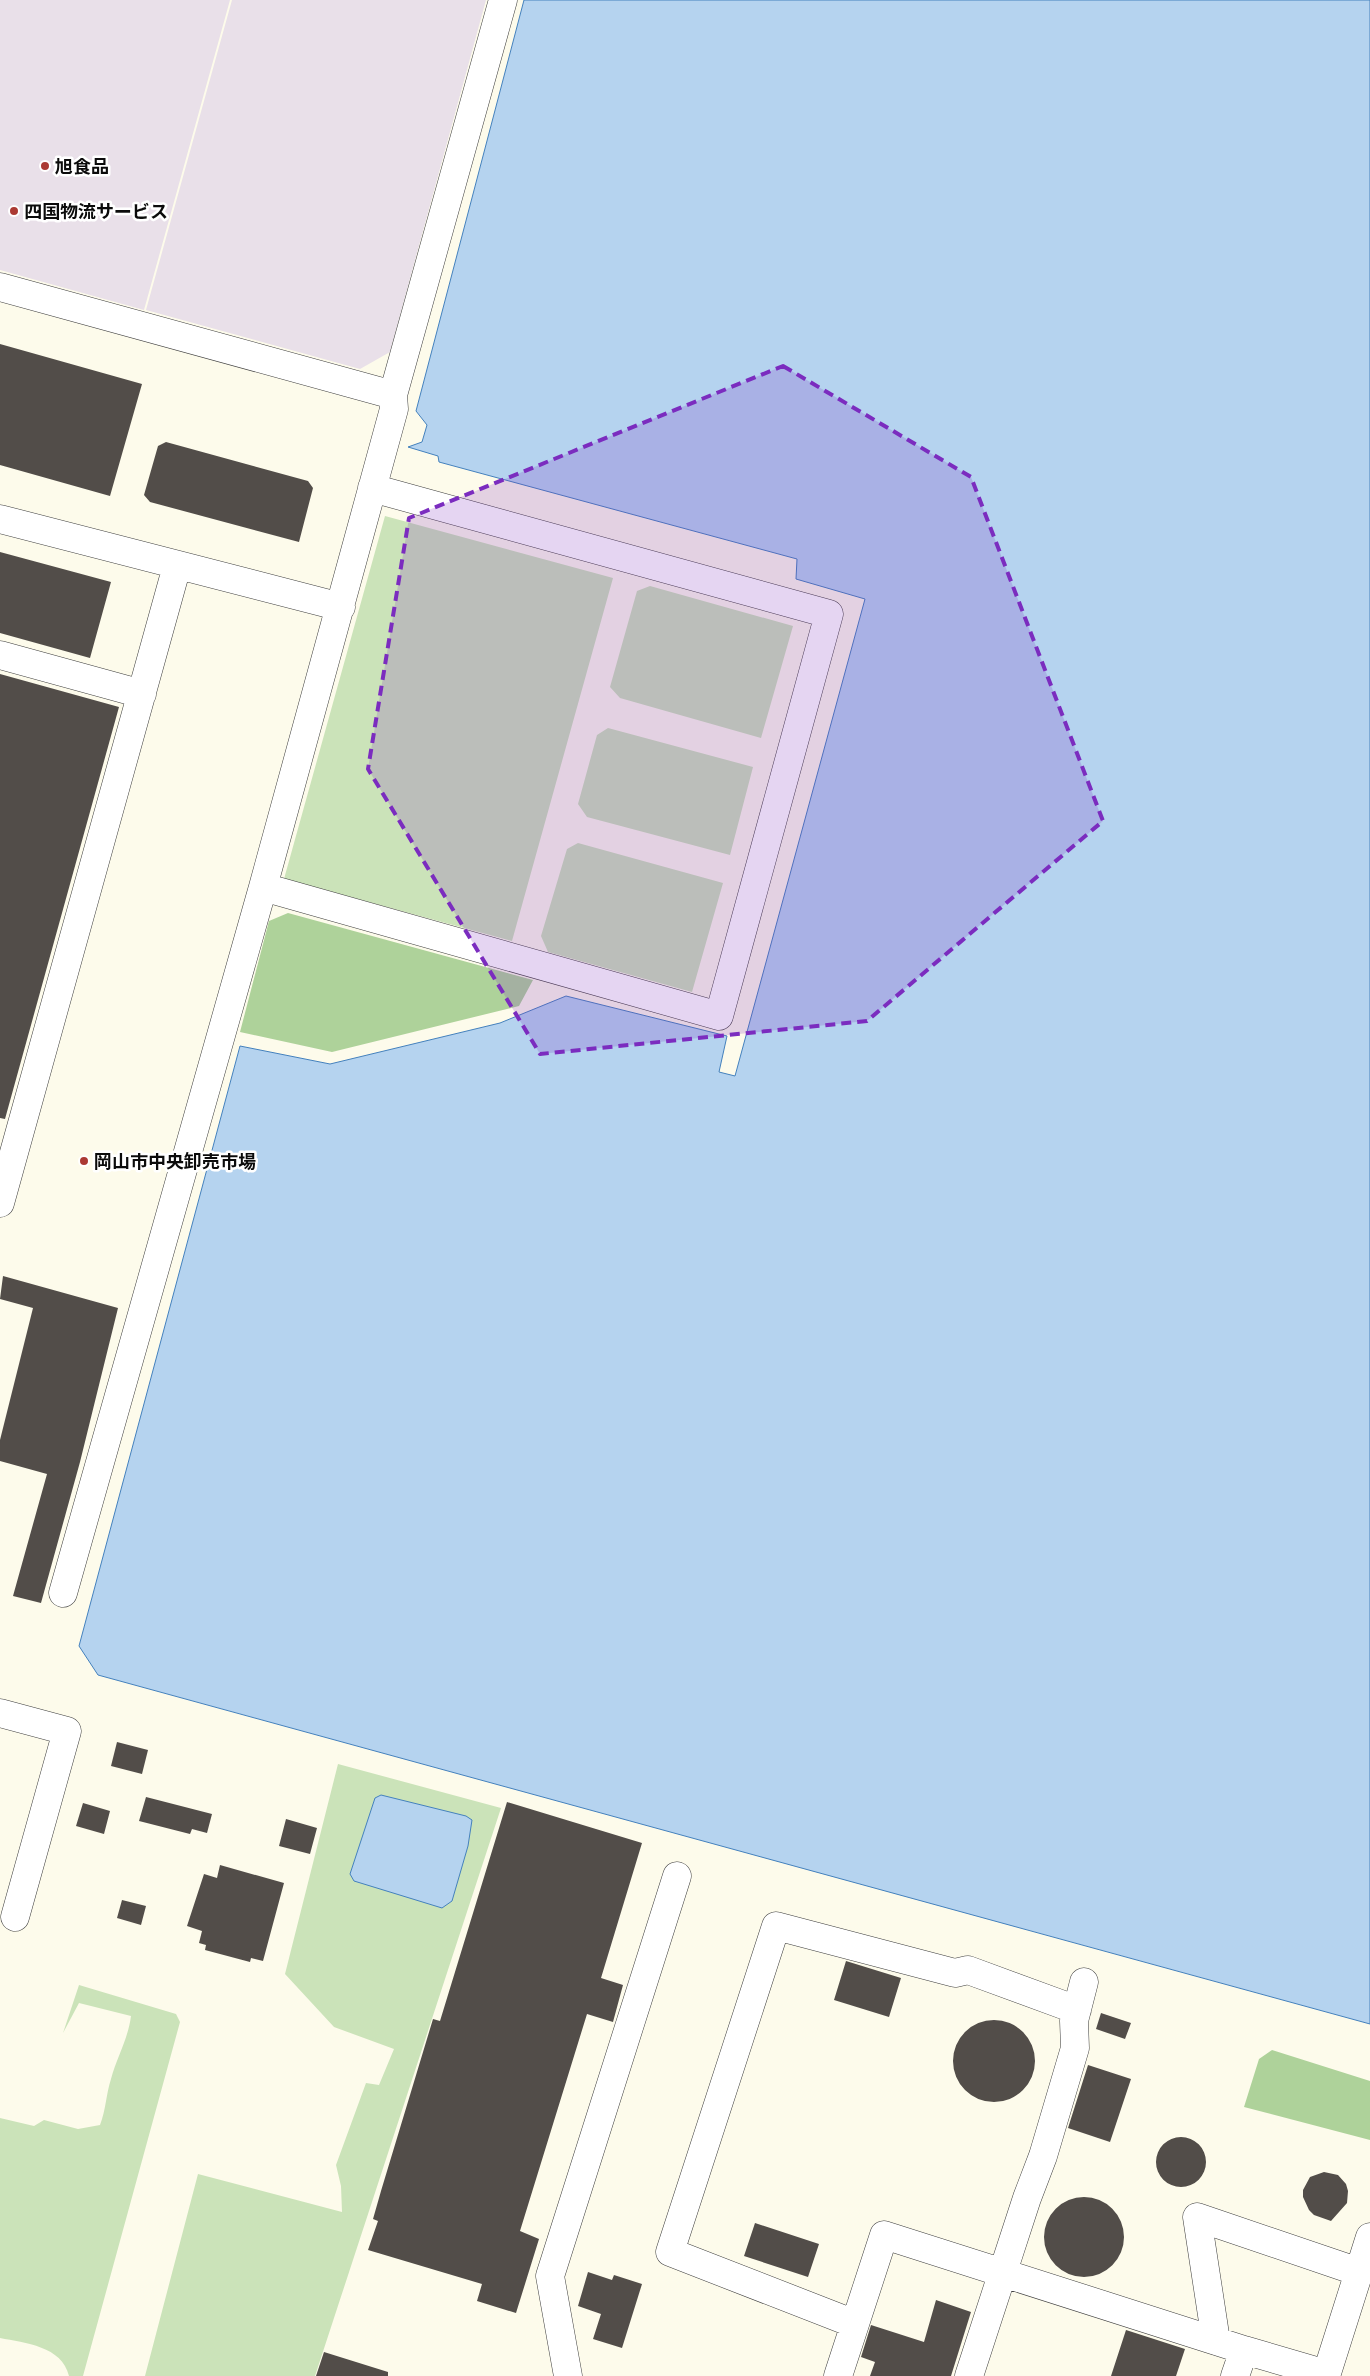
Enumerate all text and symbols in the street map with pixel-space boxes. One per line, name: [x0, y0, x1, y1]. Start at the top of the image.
place label: 旭食品: [55, 155, 109, 178]
marker: 旭食品: [39, 160, 51, 172]
place label: 四国物流サービス: [24, 200, 168, 223]
marker: 四国物流サービス: [8, 205, 20, 217]
place label: 岡山市中央卸売市場: [94, 1150, 256, 1173]
marker: 岡山市中央卸売市場: [78, 1155, 90, 1167]

